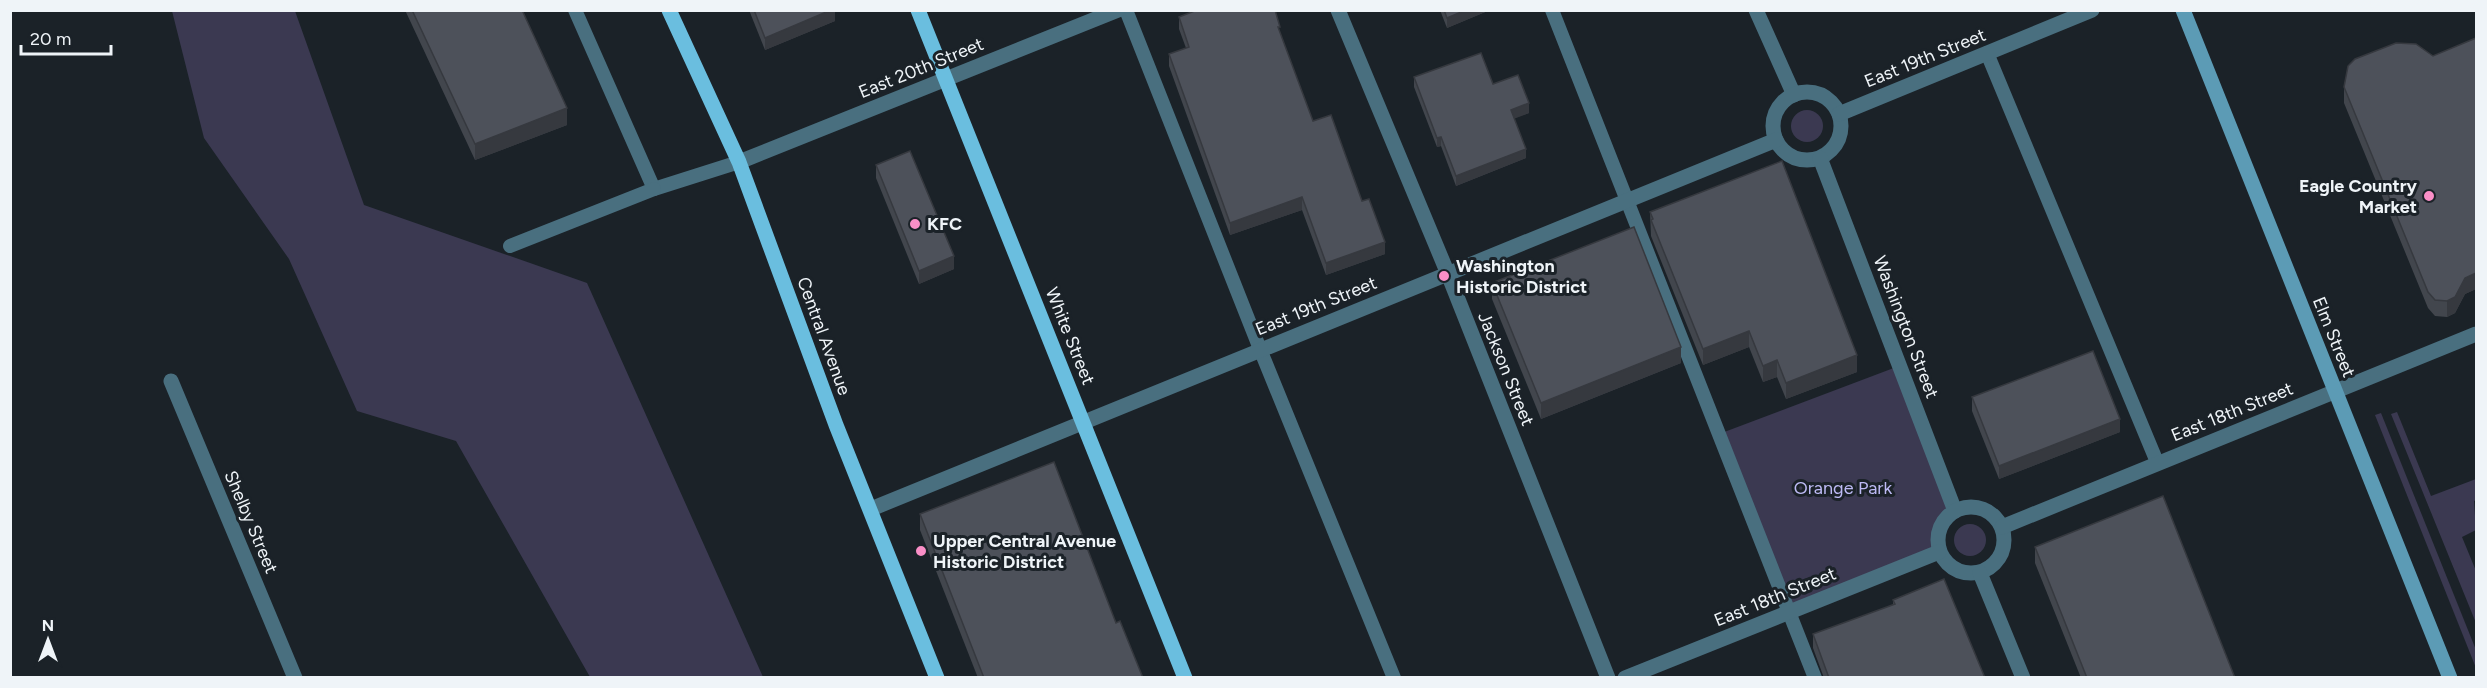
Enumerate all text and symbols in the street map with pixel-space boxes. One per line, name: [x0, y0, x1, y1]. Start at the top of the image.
scale bar: [21, 18, 111, 56]
street label: East 19th Street: [1861, 24, 1989, 92]
text: 20 m: [30, 28, 71, 50]
street label: East 20th Street: [855, 33, 987, 103]
place label: Eagle Country Market: [2299, 175, 2418, 218]
marker: Eagle Country Market: [2422, 189, 2436, 203]
place label: KFC: [927, 213, 962, 235]
marker: KFC: [908, 217, 922, 231]
street label: Washington Street: [1869, 253, 1943, 402]
place label: Washington Historic District: [1456, 255, 1587, 298]
marker: Washington Historic District: [1437, 269, 1451, 283]
street label: East 19th Street: [1252, 272, 1380, 340]
street label: Central Avenue: [792, 274, 856, 398]
street label: White Street: [1041, 284, 1100, 388]
street label: Elm Street: [2308, 294, 2360, 381]
street label: Jackson Street: [1473, 309, 1539, 429]
street label: East 18th Street: [2168, 377, 2296, 446]
street label: Shelby Street: [219, 467, 283, 577]
park label: Orange Park: [1794, 477, 1892, 499]
place label: Upper Central Avenue Historic District: [933, 530, 1116, 573]
marker: Upper Central Avenue Historic District: [914, 544, 928, 558]
street label: East 18th Street: [1711, 562, 1839, 631]
north arrow: [18, 610, 78, 670]
text: N: [42, 616, 54, 635]

